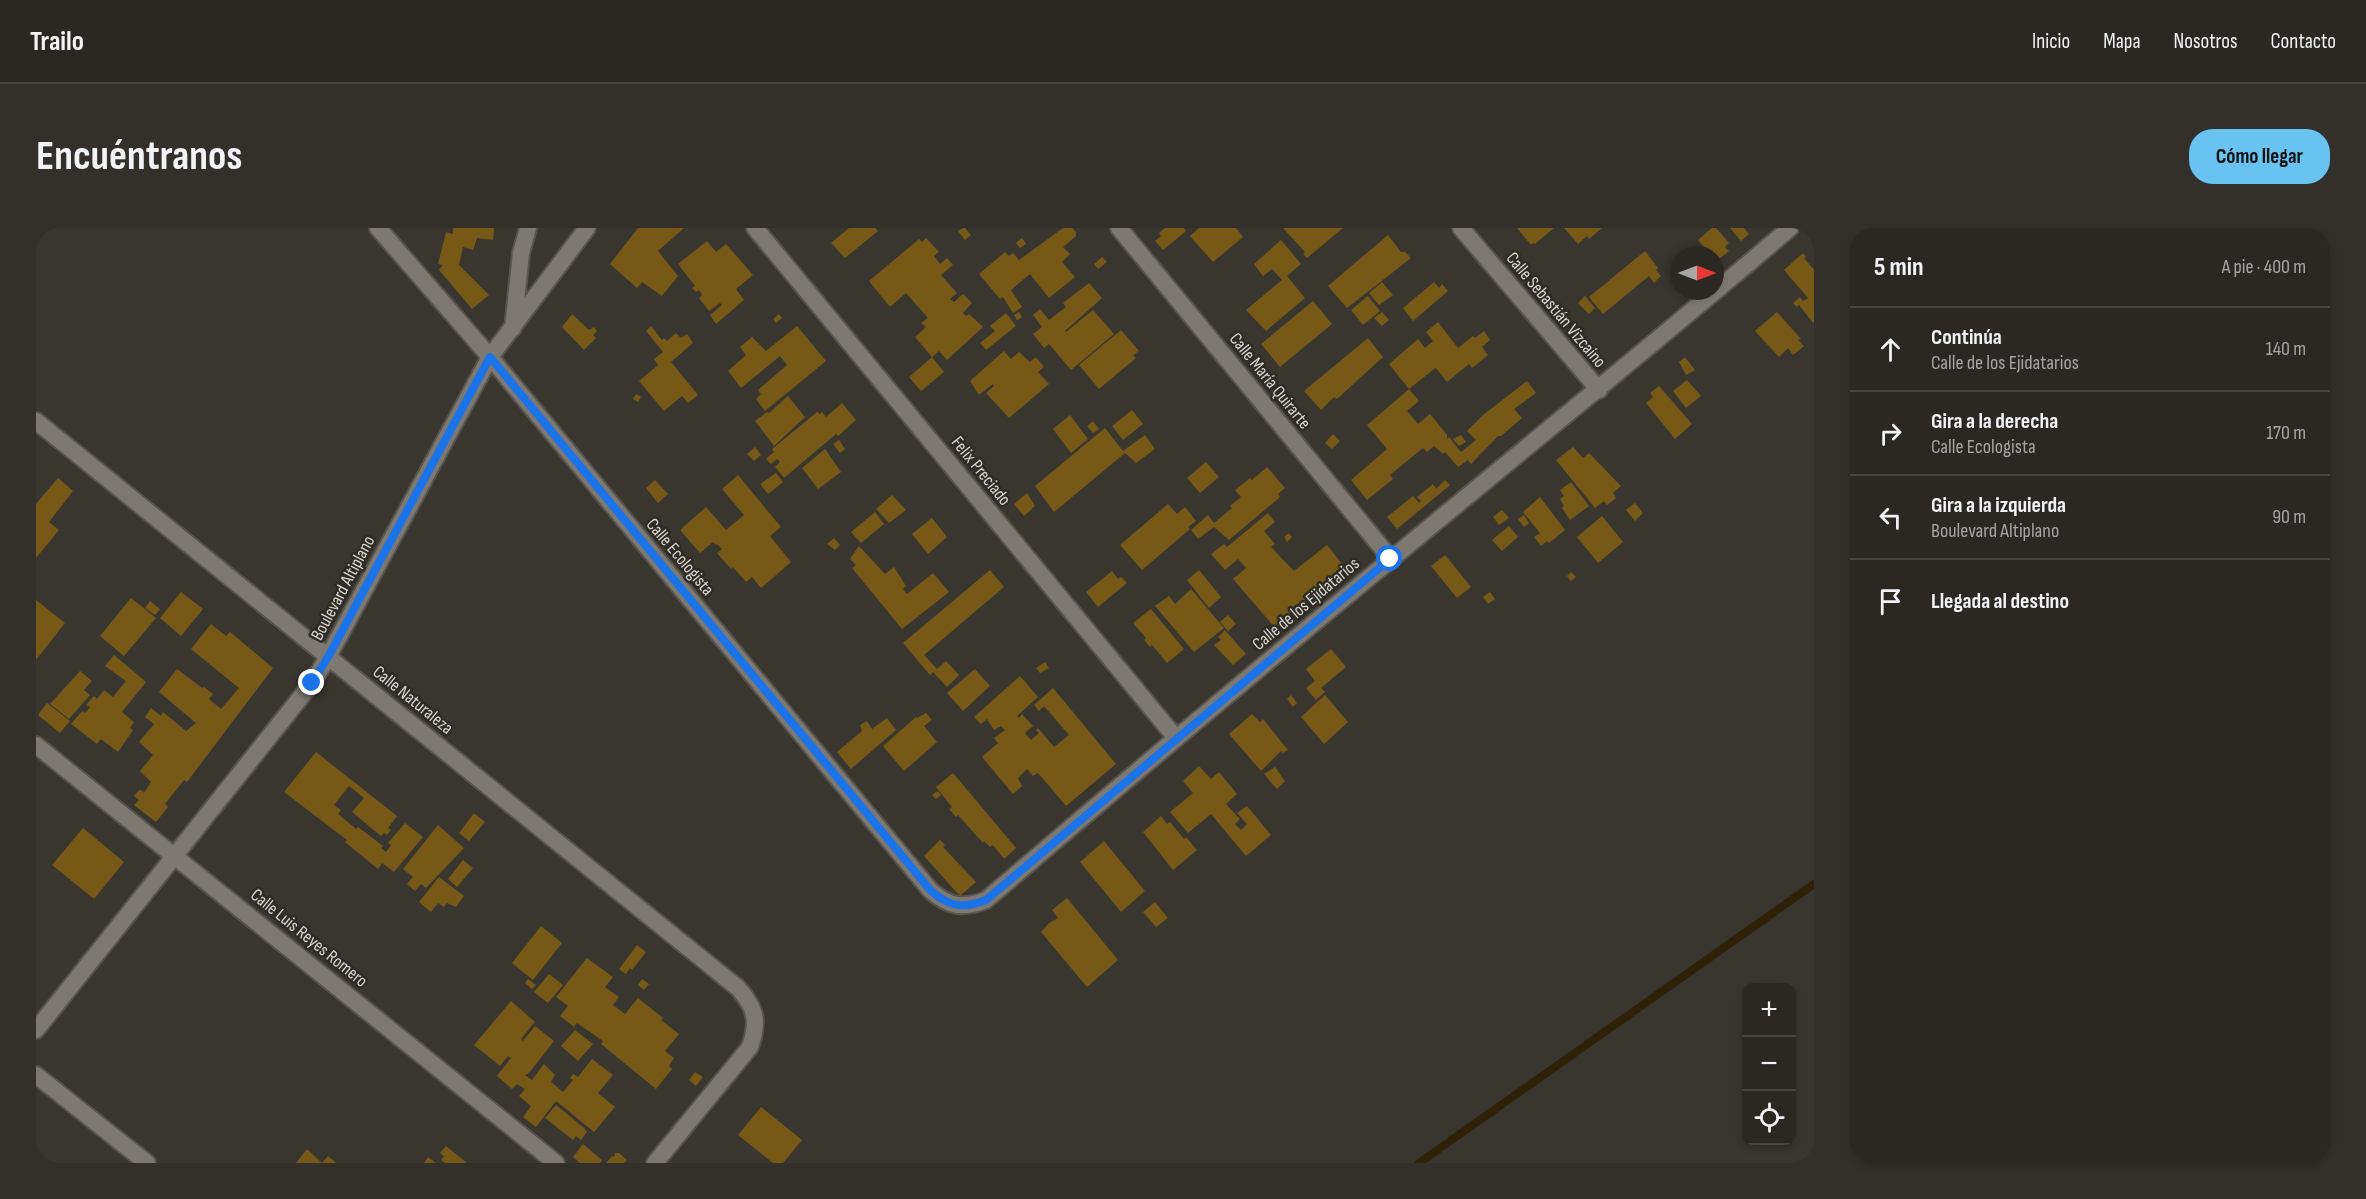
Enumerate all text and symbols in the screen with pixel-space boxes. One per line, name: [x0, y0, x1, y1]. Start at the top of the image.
text: Trailo: [30, 25, 84, 58]
text: Inicio: [2032, 29, 2070, 54]
text: Mapa: [2103, 29, 2141, 54]
text: Nosotros: [2174, 29, 2238, 54]
text: Contacto: [2271, 29, 2336, 54]
button: Cómo llegar: [2189, 129, 2330, 184]
text: Encuéntranos: [36, 131, 242, 182]
north arrow: [1670, 246, 1724, 300]
street label: Calle Sebastián Vizcaíno: [1502, 248, 1610, 372]
text: 5 min: [1874, 252, 1924, 283]
text: A pie · 400 m: [2222, 255, 2306, 279]
text: Continúa: [1931, 324, 2002, 351]
street label: Calle María Quirarte: [1225, 329, 1315, 433]
icon: ahead: [1874, 333, 1907, 366]
text: 140 m: [2266, 337, 2306, 361]
text: Calle de los Ejidatarios: [1931, 351, 2079, 375]
text: Gira a la derecha: [1931, 408, 2058, 435]
icon: right: [1874, 417, 1907, 450]
text: 170 m: [2266, 421, 2306, 445]
street label: Felix Preciado: [947, 432, 1015, 510]
text: Calle Ecologista: [1931, 435, 2036, 459]
text: Gira a la izquierda: [1931, 492, 2066, 519]
icon: left: [1874, 501, 1907, 534]
text: 90 m: [2272, 505, 2306, 529]
street label: Calle Ecologista: [642, 514, 718, 600]
text: Boulevard Altiplano: [1931, 519, 2059, 543]
street label: Boulevard Altiplano: [307, 532, 379, 644]
route start: [1376, 545, 1402, 571]
street label: Calle de los Ejidatarios: [1248, 553, 1364, 655]
icon: arrive: [1874, 585, 1907, 618]
text: Llegada al destino: [1931, 588, 2069, 615]
street label: Calle Naturaleza: [369, 661, 457, 739]
route end: [298, 669, 324, 695]
street label: Calle Luis Reyes Romero: [246, 884, 372, 992]
map controls: [1742, 983, 1796, 1145]
button: +: [1742, 983, 1796, 1037]
button: −: [1742, 1037, 1796, 1091]
button: locate: [1742, 1091, 1796, 1145]

